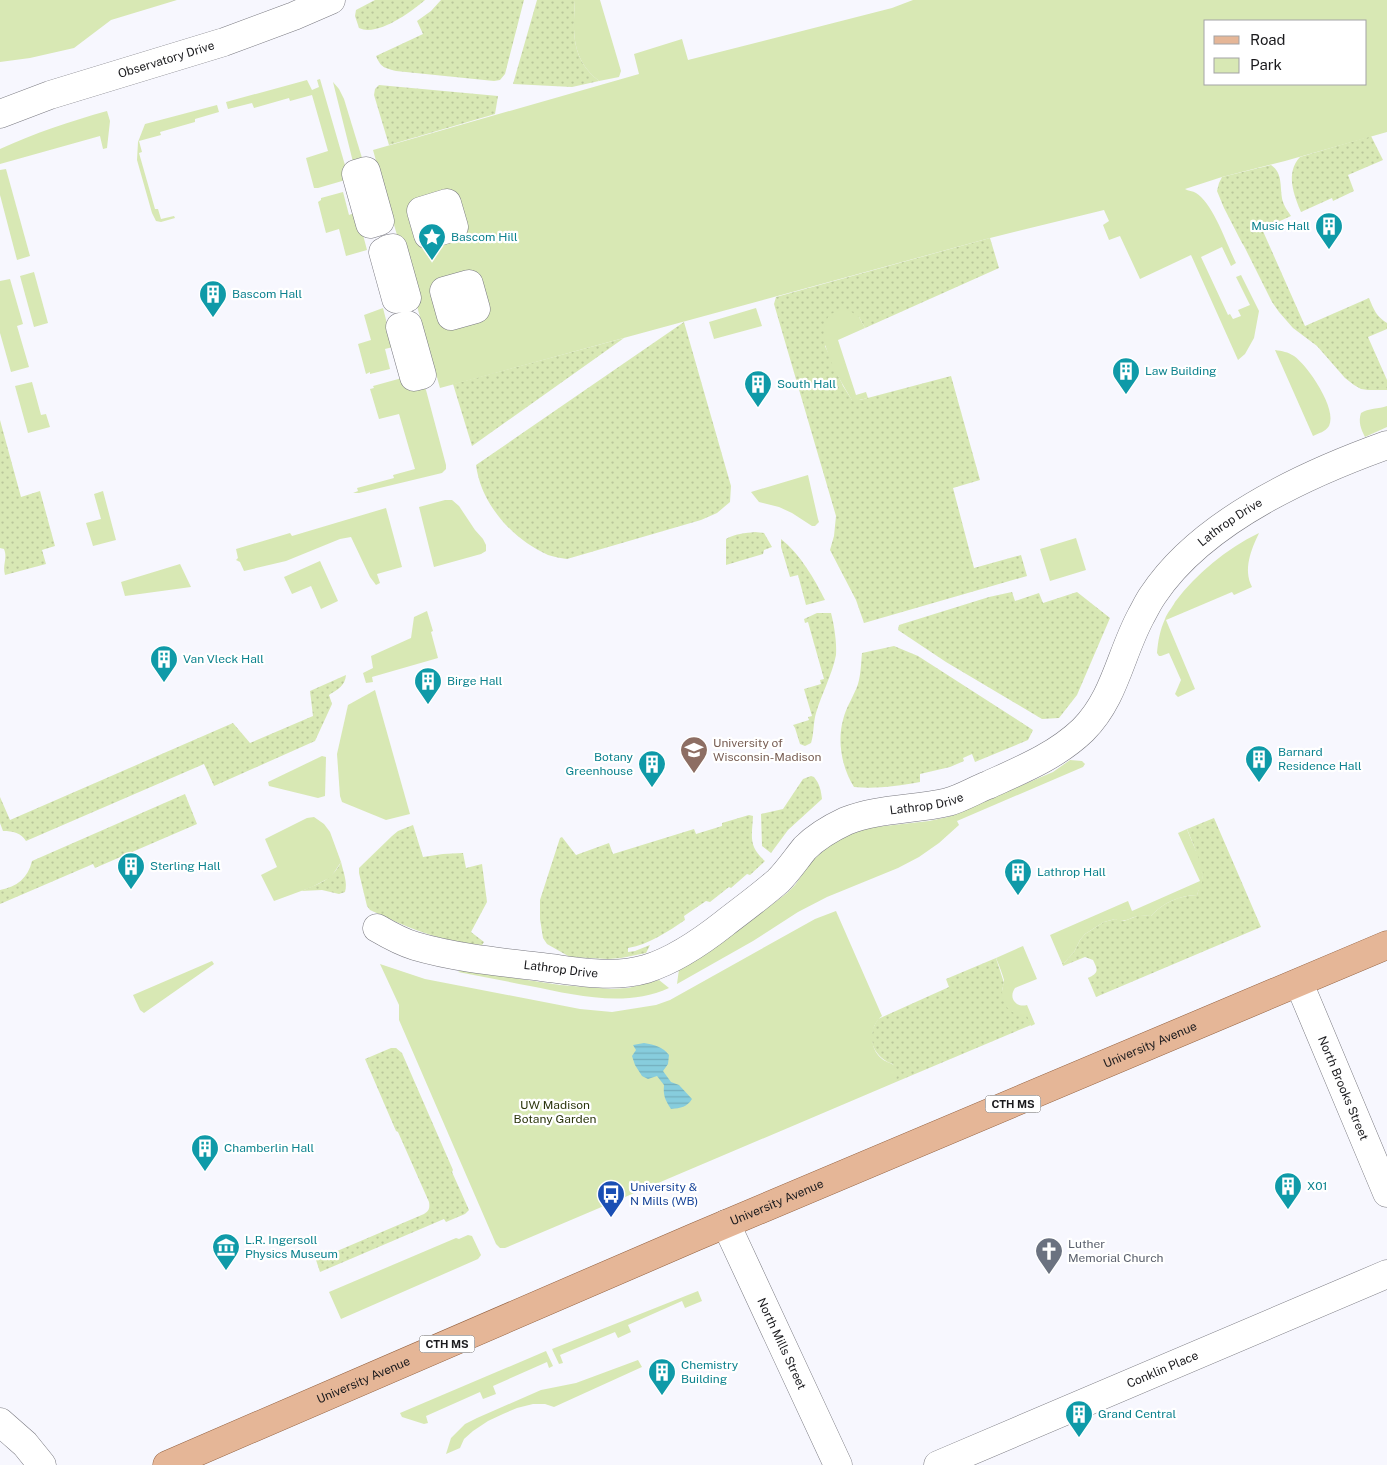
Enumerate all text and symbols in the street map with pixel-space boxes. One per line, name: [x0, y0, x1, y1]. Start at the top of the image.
legend: [1204, 20, 1367, 85]
text: Road: [1250, 31, 1286, 48]
street label: Observatory Drive: [116, 38, 216, 81]
text: Park: [1250, 56, 1282, 73]
building icon: Music Hall: [1314, 211, 1344, 250]
place label: Music Hall: [1251, 219, 1310, 233]
place icon: Bascom Hill: [417, 222, 447, 261]
place label: Bascom Hill: [451, 230, 518, 244]
building icon: Bascom Hall: [198, 279, 228, 318]
place label: Bascom Hall: [232, 287, 303, 301]
building icon: Law Building: [1111, 356, 1141, 395]
place label: Law Building: [1145, 364, 1217, 378]
building icon: South Hall: [743, 369, 773, 408]
place label: South Hall: [777, 377, 837, 391]
street label: Lathrop Drive: [1195, 495, 1265, 549]
building icon: Van Vleck Hall: [149, 644, 179, 683]
place label: Van Vleck Hall: [183, 652, 264, 666]
building icon: Birge Hall: [413, 666, 443, 705]
place label: Birge Hall: [447, 674, 503, 688]
school or university icon: University of Wisconsin-Madison: [679, 735, 709, 774]
place label: University of Wisconsin-Madison: [713, 736, 821, 764]
building icon: Barnard Residence Hall: [1244, 744, 1274, 783]
place label: Barnard Residence Hall: [1278, 745, 1362, 773]
building icon: Botany Greenhouse: [637, 749, 667, 788]
place label: Botany Greenhouse: [566, 750, 634, 778]
street label: Lathrop Drive: [889, 790, 966, 817]
building icon: Sterling Hall: [116, 851, 146, 890]
building icon: Lathrop Hall: [1003, 857, 1033, 896]
place label: Sterling Hall: [150, 859, 221, 873]
place label: Lathrop Hall: [1037, 865, 1106, 879]
street label: Lathrop Drive: [523, 958, 599, 981]
street label: University Avenue: [1101, 1019, 1199, 1071]
street label: North Brooks Street: [1315, 1034, 1371, 1143]
road number: CTH MS: [986, 1096, 1040, 1112]
park label: UW Madison Botany Garden: [514, 1098, 596, 1126]
building icon: Chamberlin Hall: [190, 1133, 220, 1172]
place label: Chamberlin Hall: [224, 1141, 315, 1155]
building icon: X01: [1273, 1171, 1303, 1210]
street label: University Avenue: [728, 1176, 826, 1228]
bus stop icon: University & N Mills (WB): [596, 1179, 626, 1218]
place label: X01: [1307, 1179, 1327, 1193]
place label: University & N Mills (WB): [630, 1180, 698, 1208]
museum icon: L.R. Ingersoll Physics Museum: [211, 1232, 241, 1271]
place label: L.R. Ingersoll Physics Museum: [245, 1233, 338, 1261]
church icon: Luther Memorial Church: [1034, 1236, 1064, 1275]
place label: Luther Memorial Church: [1068, 1237, 1164, 1265]
street label: North Mills Street: [754, 1296, 809, 1392]
road number: CTH MS: [420, 1336, 474, 1352]
street label: Conklin Place: [1125, 1348, 1201, 1391]
street label: University Avenue: [315, 1354, 412, 1406]
building icon: Chemistry Building: [647, 1357, 677, 1396]
place label: Chemistry Building: [681, 1358, 739, 1386]
building icon: Grand Central: [1064, 1399, 1094, 1438]
place label: Grand Central: [1098, 1407, 1176, 1421]

